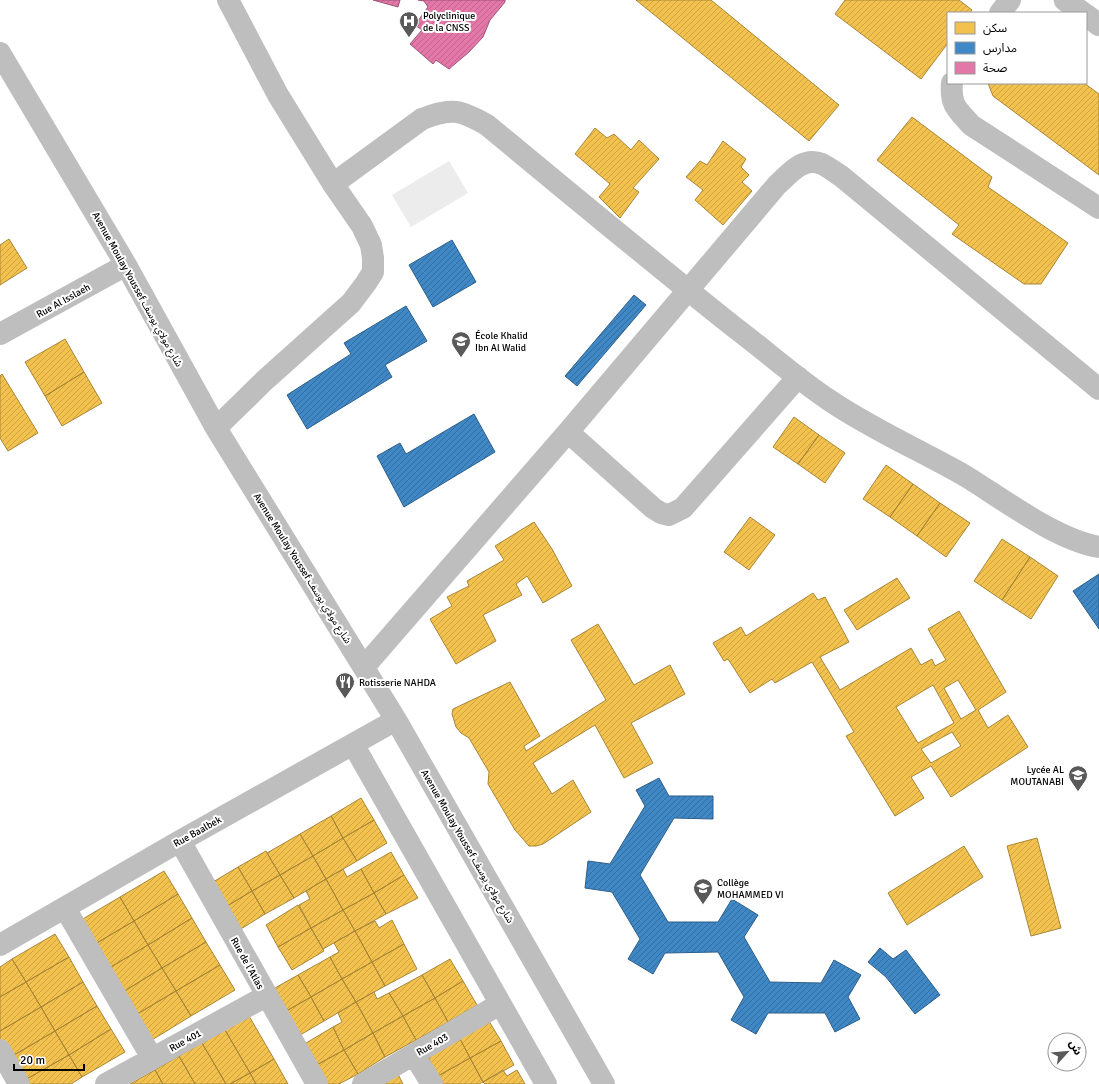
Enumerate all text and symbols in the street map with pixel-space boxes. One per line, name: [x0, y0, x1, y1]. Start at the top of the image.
hospital icon: Polyclinique de la CNSS: [398, 10, 420, 38]
place label: Polyclinique de la CNSS: [423, 10, 475, 34]
legend: [947, 12, 1087, 84]
text: سكن: [983, 21, 1007, 36]
text: مدارس: [983, 41, 1017, 56]
text: صحة: [983, 61, 1007, 76]
street label: Avenue Moulay Youssef شارع مولاي يوسف: [88, 210, 185, 370]
street label: Rue Al Isslaeh: [34, 281, 93, 321]
place label: École Khalid Ibn Al Walid: [475, 329, 528, 354]
school or university icon: École Khalid Ibn Al Walid: [450, 330, 472, 358]
street label: Avenue Moulay Youssef شارع مولاي يوسف: [250, 491, 354, 647]
restaurant icon: Rotisserie NAHDA: [334, 671, 356, 699]
place label: Rotisserie NAHDA: [359, 677, 436, 689]
place label: Lycée AL MOUTANABI: [1010, 764, 1064, 788]
school or university icon: Lycée AL MOUTANABI: [1067, 764, 1089, 792]
street label: Avenue Moulay Youssef شارع مولاي يوسف: [417, 768, 516, 926]
street label: Rue Baalbek: [171, 814, 224, 850]
school or university icon: Collège MOHAMMED VI: [692, 877, 714, 905]
place label: Collège MOHAMMED VI: [717, 877, 784, 901]
street label: Rue de l'Atlas: [228, 935, 267, 992]
street label: Rue 401: [167, 1027, 204, 1055]
street label: Rue 403: [415, 1031, 450, 1059]
north arrow: [1047, 1032, 1087, 1072]
text: ش: [1066, 1038, 1085, 1057]
scale bar: [14, 1046, 84, 1072]
text: 20 m: [20, 1053, 45, 1068]

